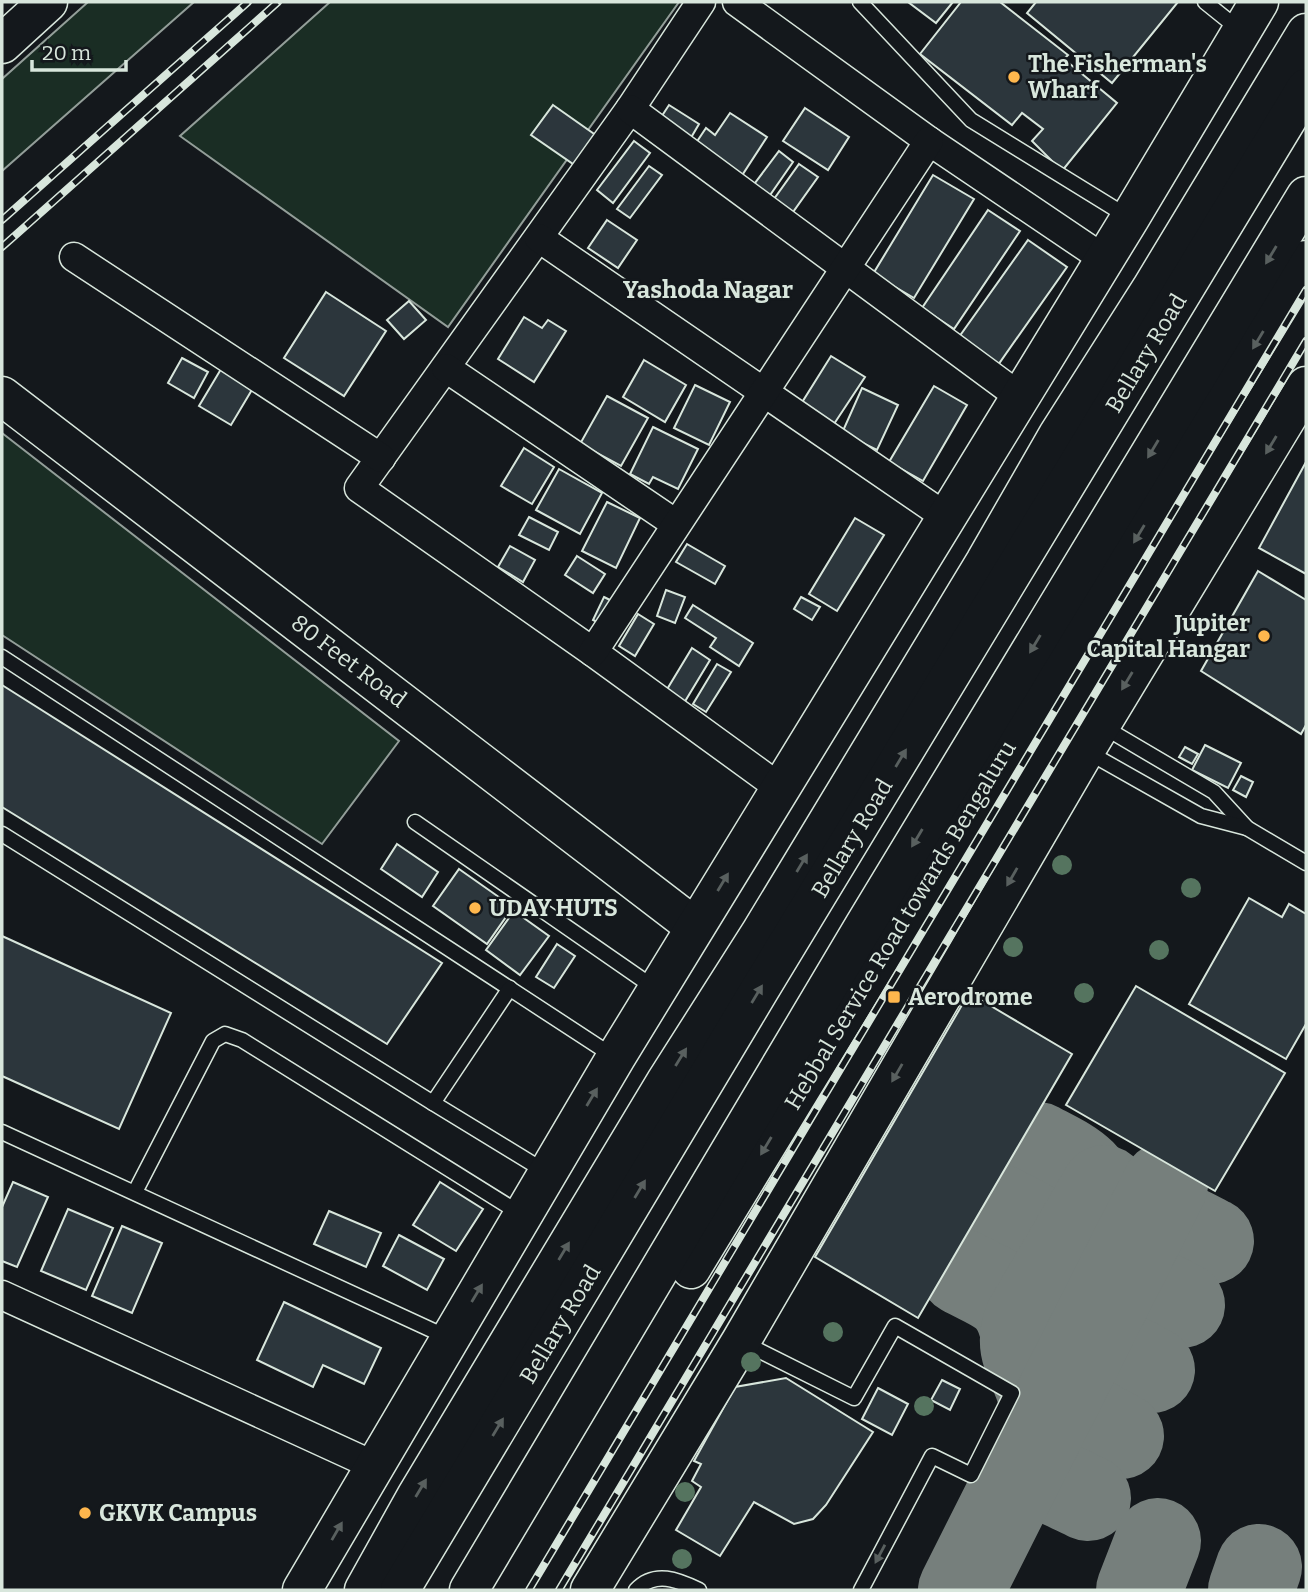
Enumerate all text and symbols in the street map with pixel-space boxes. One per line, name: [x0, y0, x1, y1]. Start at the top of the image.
scale bar: [32, 28, 126, 72]
text: 20 m: [42, 40, 91, 66]
place label: The Fisherman's Wharf: [1028, 50, 1207, 104]
marker: The Fisherman's Wharf: [1006, 69, 1022, 85]
one-way arrow: [1265, 245, 1277, 264]
district label: Yashoda Nagar: [623, 276, 793, 304]
street label: Bellary Road: [1099, 288, 1193, 418]
one-way arrow: [1252, 330, 1264, 349]
one-way arrow: [1264, 435, 1277, 454]
one-way arrow: [1147, 440, 1159, 459]
one-way arrow: [1133, 524, 1146, 543]
street label: 80 Feet Road: [286, 609, 412, 714]
place label: Jupiter Capital Hangar: [1087, 609, 1250, 663]
marker: Jupiter Capital Hangar: [1256, 628, 1272, 644]
one-way arrow: [1029, 634, 1041, 653]
one-way arrow: [1121, 671, 1134, 691]
street label: Hebbal Service Road towards Bengaluru: [778, 735, 1022, 1115]
one-way arrow: [894, 748, 907, 767]
street label: Bellary Road: [805, 773, 899, 903]
one-way arrow: [911, 829, 924, 848]
one-way arrow: [795, 854, 808, 873]
one-way arrow: [1005, 867, 1018, 886]
one-way arrow: [717, 872, 729, 891]
place label: UDAY HUTS: [489, 894, 618, 922]
marker: UDAY HUTS: [467, 900, 483, 916]
place label: Aerodrome: [908, 983, 1033, 1011]
one-way arrow: [751, 985, 764, 1004]
marker: Aerodrome: [886, 989, 902, 1005]
one-way arrow: [675, 1047, 688, 1066]
one-way arrow: [891, 1064, 903, 1083]
one-way arrow: [586, 1088, 598, 1107]
one-way arrow: [759, 1137, 772, 1156]
one-way arrow: [634, 1180, 647, 1199]
one-way arrow: [558, 1242, 570, 1261]
street label: Bellary Road: [513, 1259, 607, 1389]
one-way arrow: [470, 1284, 483, 1303]
one-way arrow: [492, 1417, 505, 1436]
one-way arrow: [414, 1478, 427, 1498]
place label: GKVK Campus: [99, 1499, 257, 1527]
marker: GKVK Campus: [77, 1505, 93, 1521]
one-way arrow: [330, 1522, 343, 1541]
one-way arrow: [875, 1544, 886, 1564]

